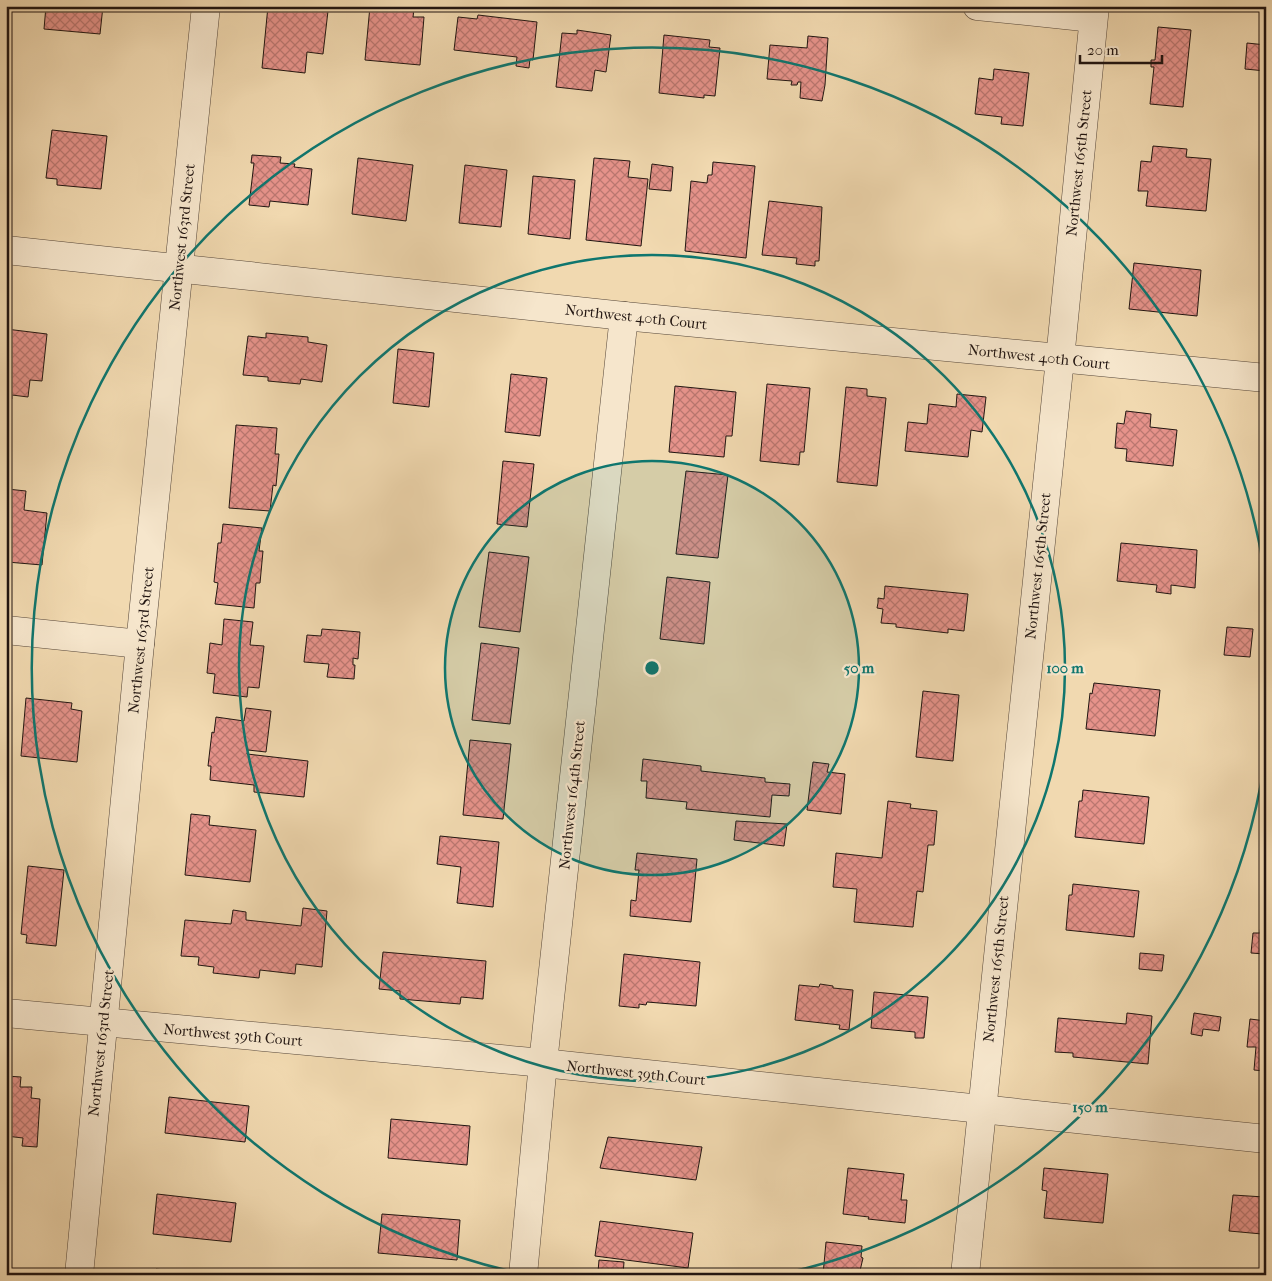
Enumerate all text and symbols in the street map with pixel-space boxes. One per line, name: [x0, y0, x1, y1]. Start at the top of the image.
scale bar: [1080, 32, 1162, 64]
text: 20 m: [1087, 41, 1119, 59]
street label: Northwest 165th Street: [1062, 88, 1096, 237]
street label: Northwest 163rd Street: [165, 162, 199, 311]
street label: Northwest 40th Court: [564, 301, 709, 333]
street label: Northwest 40th Court: [967, 341, 1112, 373]
street label: Northwest 165th Street: [1021, 491, 1055, 640]
street label: Northwest 163rd Street: [124, 565, 158, 714]
centre of rings: [643, 659, 661, 677]
text: 50 m: [844, 659, 875, 677]
text: 100 m: [1046, 659, 1084, 677]
street label: Northwest 164th Street: [555, 719, 589, 870]
street label: Northwest 165th Street: [979, 894, 1013, 1043]
street label: Northwest 163rd Street: [84, 968, 118, 1117]
street label: Northwest 39th Court: [163, 1020, 304, 1050]
street label: Northwest 39th Court: [566, 1057, 707, 1089]
text: 150 m: [1072, 1098, 1108, 1116]

